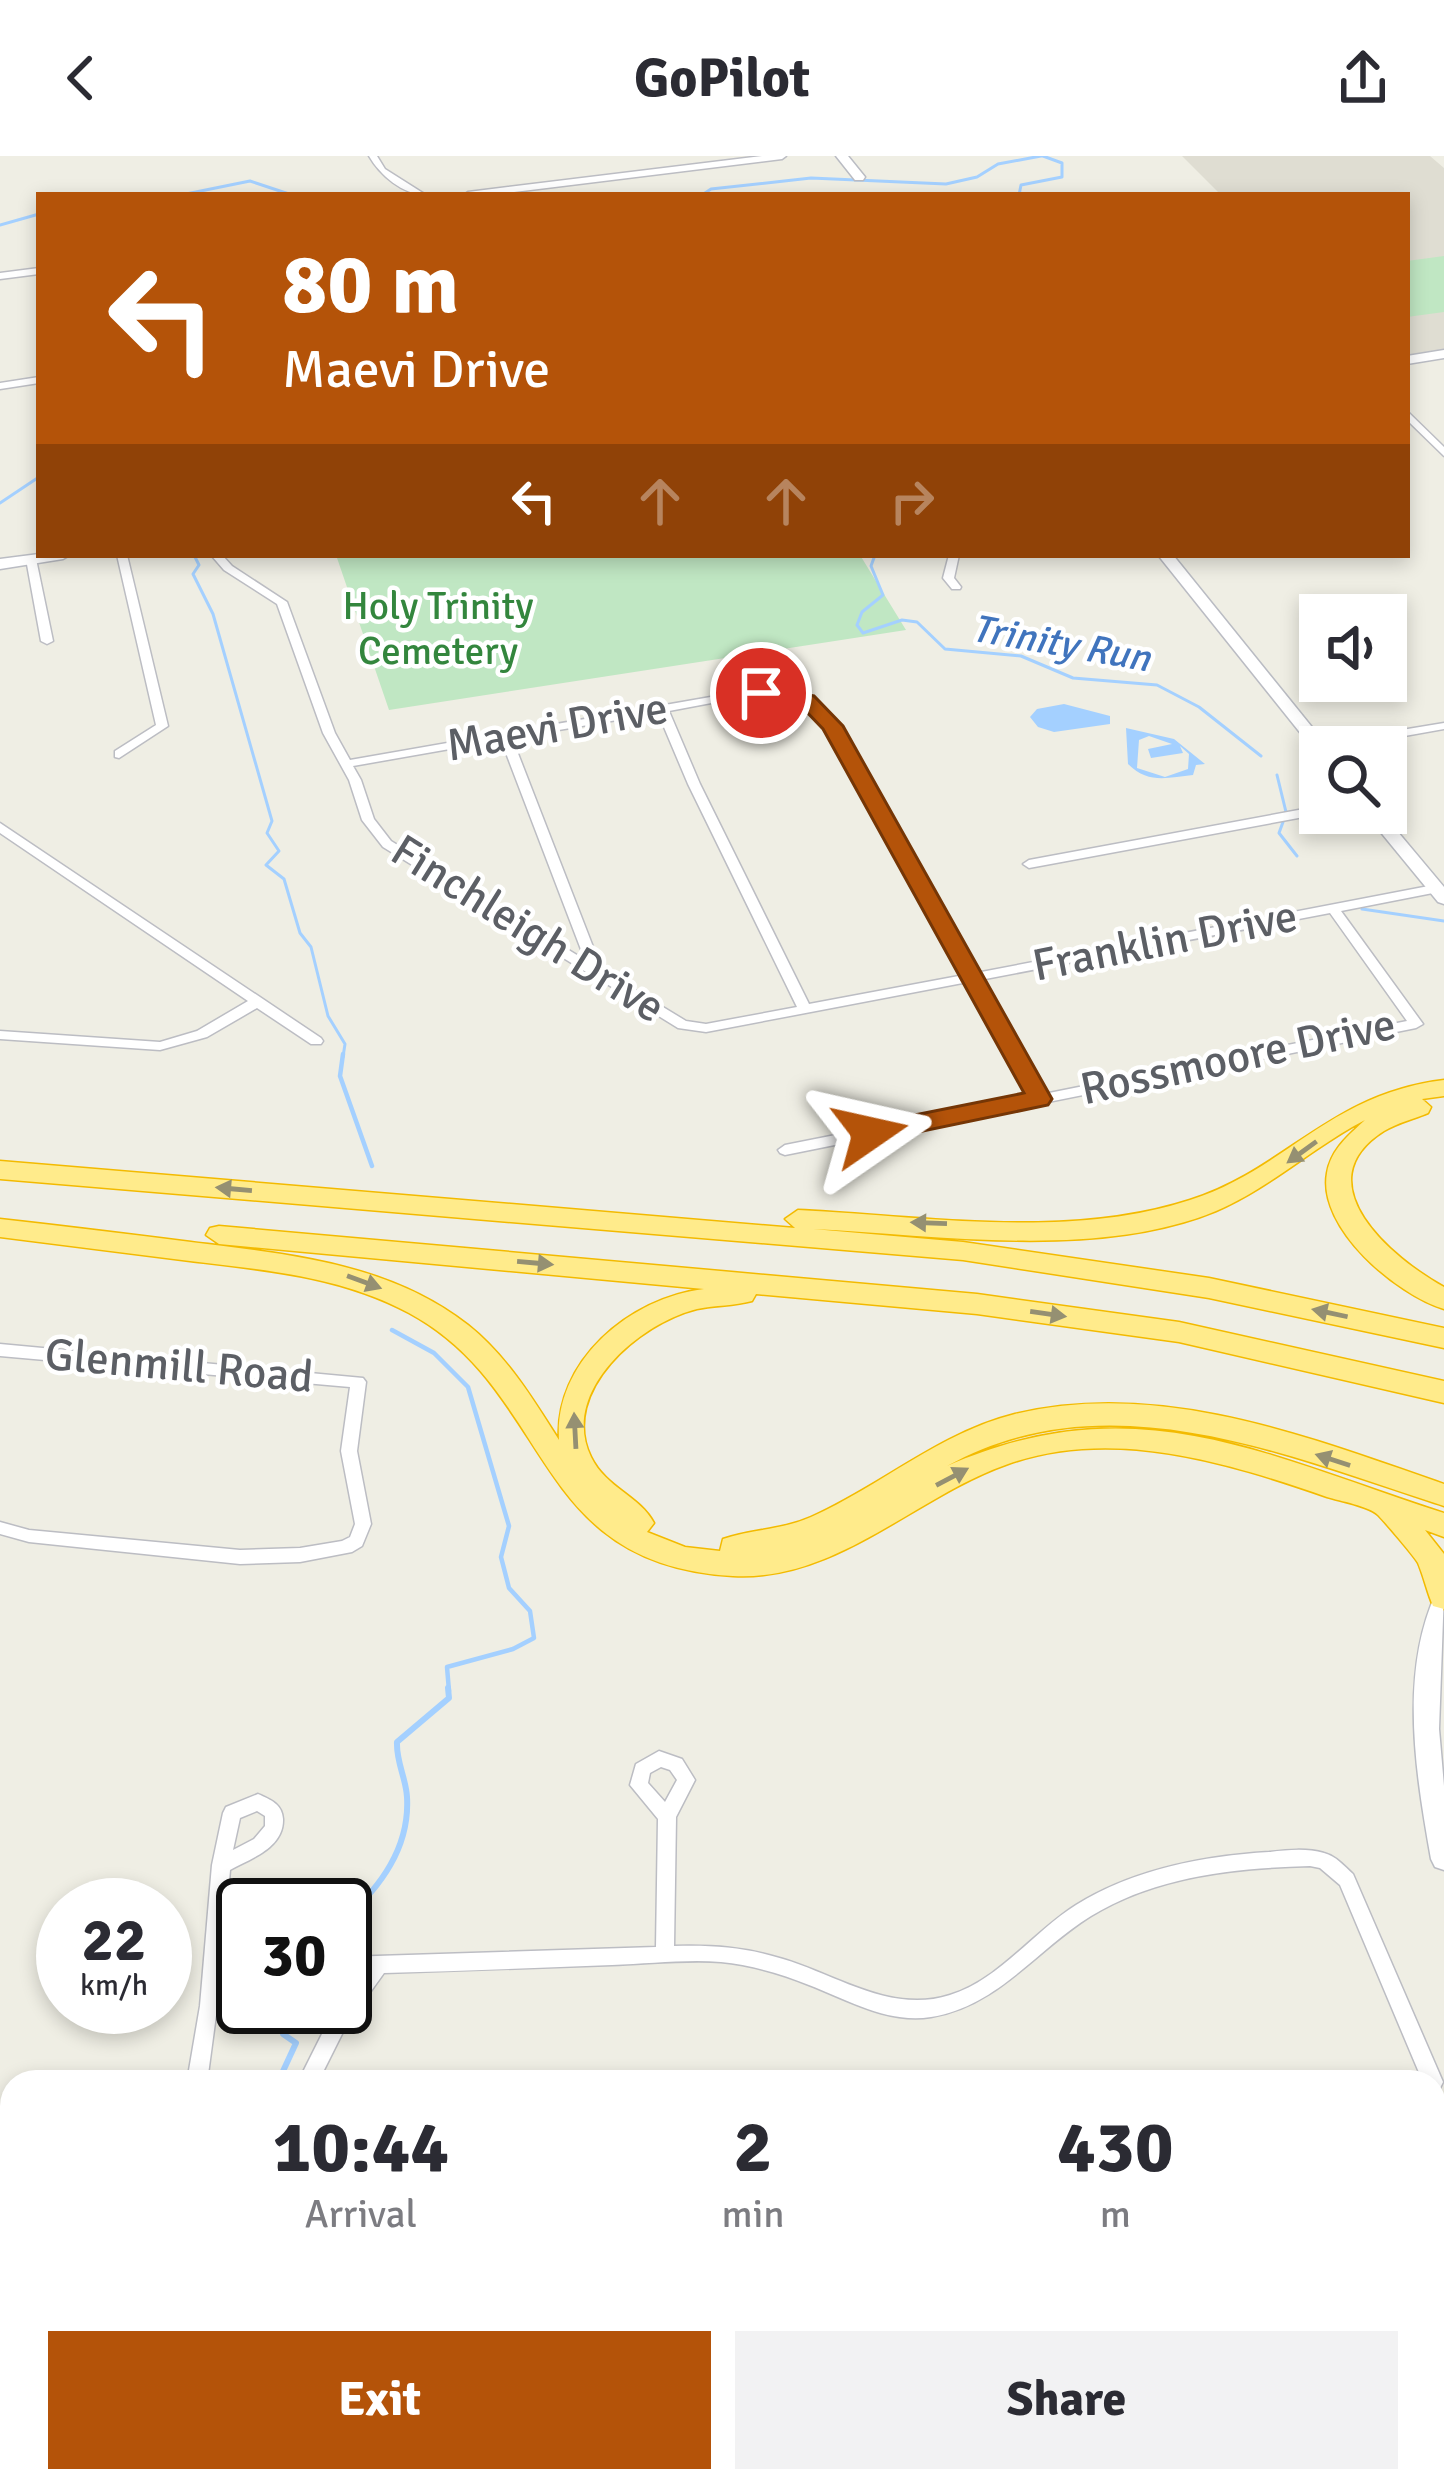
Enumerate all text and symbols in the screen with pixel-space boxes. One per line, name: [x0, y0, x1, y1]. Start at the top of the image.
icon: back: [48, 45, 114, 111]
text: GoPilot: [634, 45, 810, 112]
icon: share: [1330, 45, 1396, 111]
text: 80 m: [282, 233, 459, 337]
icon: left: [84, 240, 240, 396]
text: Maevi Drive: [282, 336, 550, 403]
icon: left: [501, 468, 567, 534]
icon: ahead: [627, 468, 693, 534]
icon: ahead: [753, 468, 819, 534]
icon: right: [879, 468, 945, 534]
park label: Holy Trinity Cemetery: [343, 582, 533, 675]
map controls: [1299, 594, 1407, 834]
button: sound: [1299, 594, 1407, 702]
water label: Trinity Run: [968, 604, 1156, 683]
pin: [710, 642, 812, 744]
icon: arrive: [728, 660, 794, 726]
street label: Maevi Drive: [442, 681, 672, 773]
button: search: [1299, 726, 1407, 834]
street label: Finchleigh Drive: [381, 823, 675, 1035]
street label: Franklin Drive: [1028, 888, 1302, 994]
street label: Rossmoore Drive: [1075, 997, 1401, 1117]
position arrow: [807, 1070, 933, 1196]
one-way arrow: [1286, 1139, 1318, 1163]
one-way arrow: [215, 1180, 252, 1199]
one-way arrow: [909, 1213, 947, 1232]
one-way arrow: [517, 1254, 554, 1273]
one-way arrow: [347, 1274, 383, 1292]
one-way arrow: [1310, 1303, 1348, 1322]
one-way arrow: [1030, 1305, 1067, 1324]
street label: Glenmill Road: [43, 1327, 315, 1405]
one-way arrow: [565, 1411, 584, 1449]
one-way arrow: [1314, 1449, 1350, 1468]
one-way arrow: [934, 1468, 969, 1488]
speed limit sign: 30: [216, 1878, 372, 2034]
text: 22: [82, 1904, 146, 1978]
text: km/h: [80, 1967, 148, 2004]
text: 10:44: [272, 2103, 449, 2192]
text: 2: [734, 2103, 772, 2192]
text: 430: [1057, 2103, 1174, 2192]
text: Arrival: [305, 2190, 417, 2238]
text: min: [722, 2190, 785, 2238]
text: m: [1100, 2190, 1131, 2238]
button: Exit: [48, 2331, 711, 2469]
button: Share: [735, 2331, 1398, 2469]

